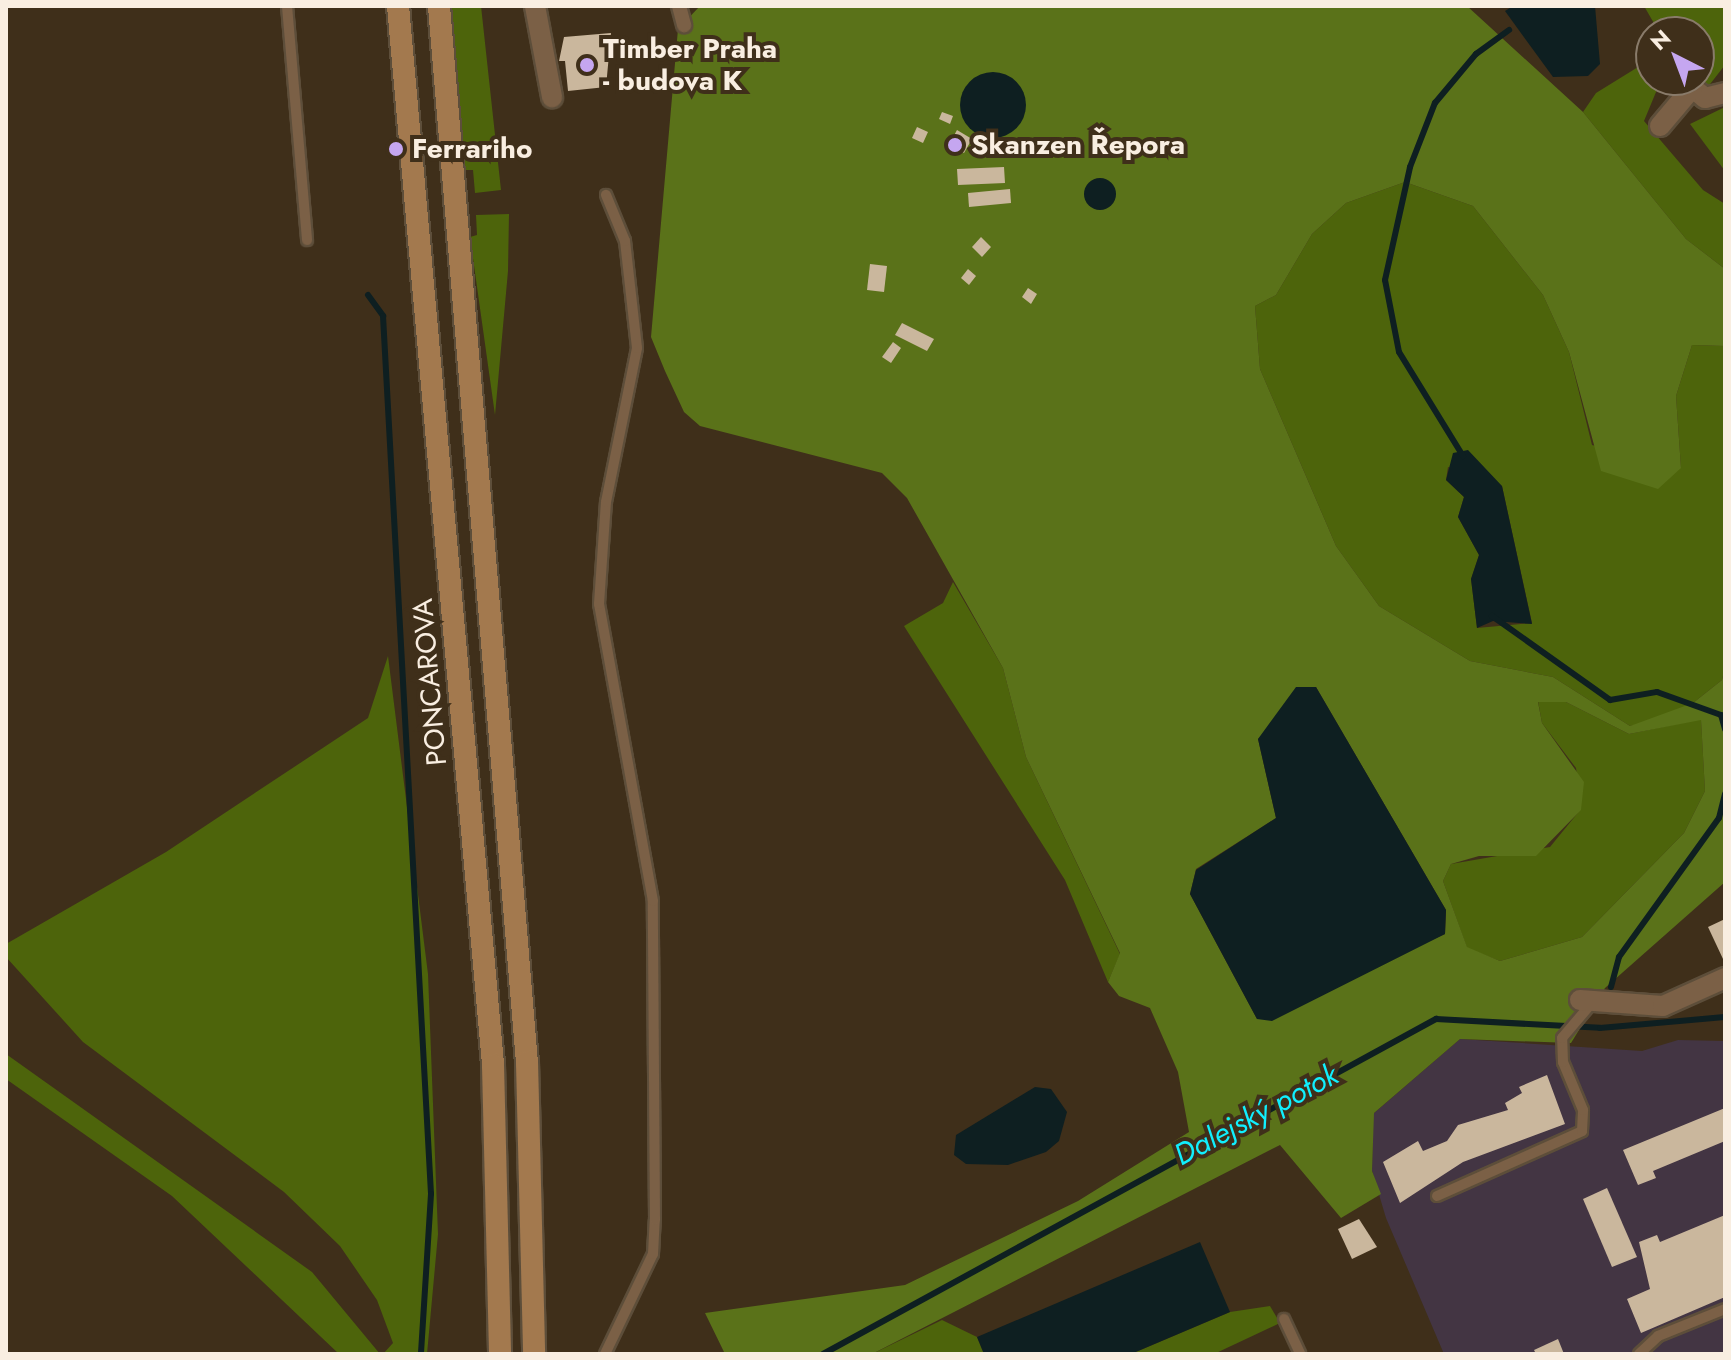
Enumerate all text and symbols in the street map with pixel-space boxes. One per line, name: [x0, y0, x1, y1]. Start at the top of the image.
north arrow: [1635, 16, 1715, 96]
text: N: [1643, 22, 1677, 57]
place label: Timber Praha - budova K: [603, 32, 777, 98]
marker: Timber Praha - budova K: [578, 56, 596, 74]
place label: Skanzen Řepora: [971, 128, 1185, 162]
place label: Ferrariho: [412, 132, 532, 166]
marker: Skanzen Řepora: [946, 136, 964, 154]
marker: Ferrariho: [387, 140, 405, 158]
street label: PONCAROVA: [406, 597, 454, 767]
water label: Dalejský potok: [1168, 1057, 1344, 1173]

